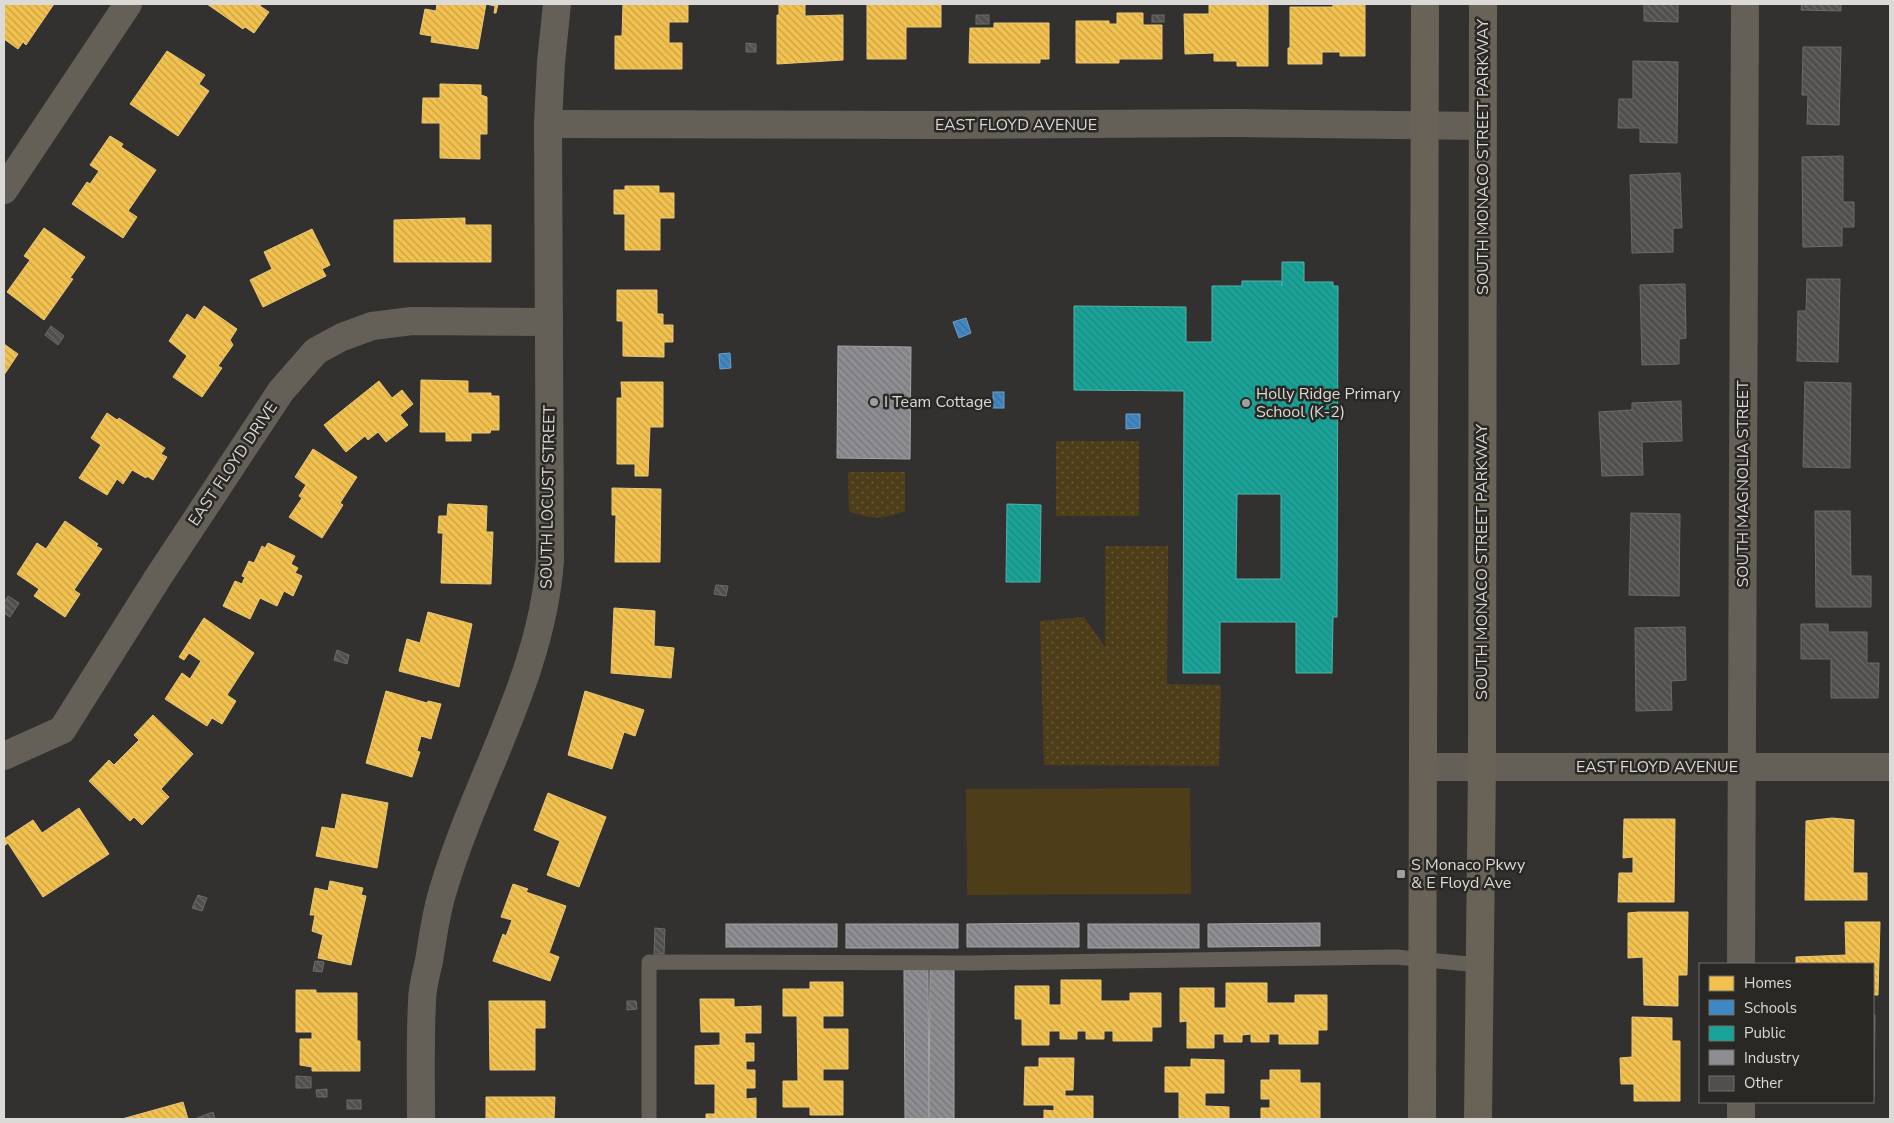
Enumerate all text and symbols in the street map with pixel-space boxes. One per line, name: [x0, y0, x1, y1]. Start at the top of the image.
street label: SOUTH MONACO STREET PARKWAY: [1472, 19, 1494, 295]
street label: EAST FLOYD AVENUE: [935, 114, 1097, 136]
street label: SOUTH MAGNOLIA STREET: [1732, 380, 1754, 588]
place label: Holly Ridge Primary School (K-2): [1256, 383, 1401, 423]
place label: I Team Cottage: [884, 391, 992, 413]
marker: I Team Cottage: [868, 396, 880, 408]
marker: Holly Ridge Primary School (K-2): [1240, 397, 1252, 409]
street label: EAST FLOYD DRIVE: [183, 398, 283, 530]
street label: SOUTH LOCUST STREET: [535, 405, 561, 589]
street label: SOUTH MONACO STREET PARKWAY: [1471, 424, 1493, 700]
street label: EAST FLOYD AVENUE: [1576, 756, 1738, 778]
place label: S Monaco Pkwy & E Floyd Ave: [1411, 854, 1526, 894]
marker: S Monaco Pkwy & E Floyd Ave: [1395, 868, 1407, 880]
legend: [1699, 963, 1874, 1103]
text: Homes: [1744, 973, 1792, 993]
text: Schools: [1744, 998, 1797, 1018]
text: Public: [1744, 1023, 1785, 1043]
text: Industry: [1744, 1048, 1800, 1068]
text: Other: [1744, 1073, 1783, 1093]

